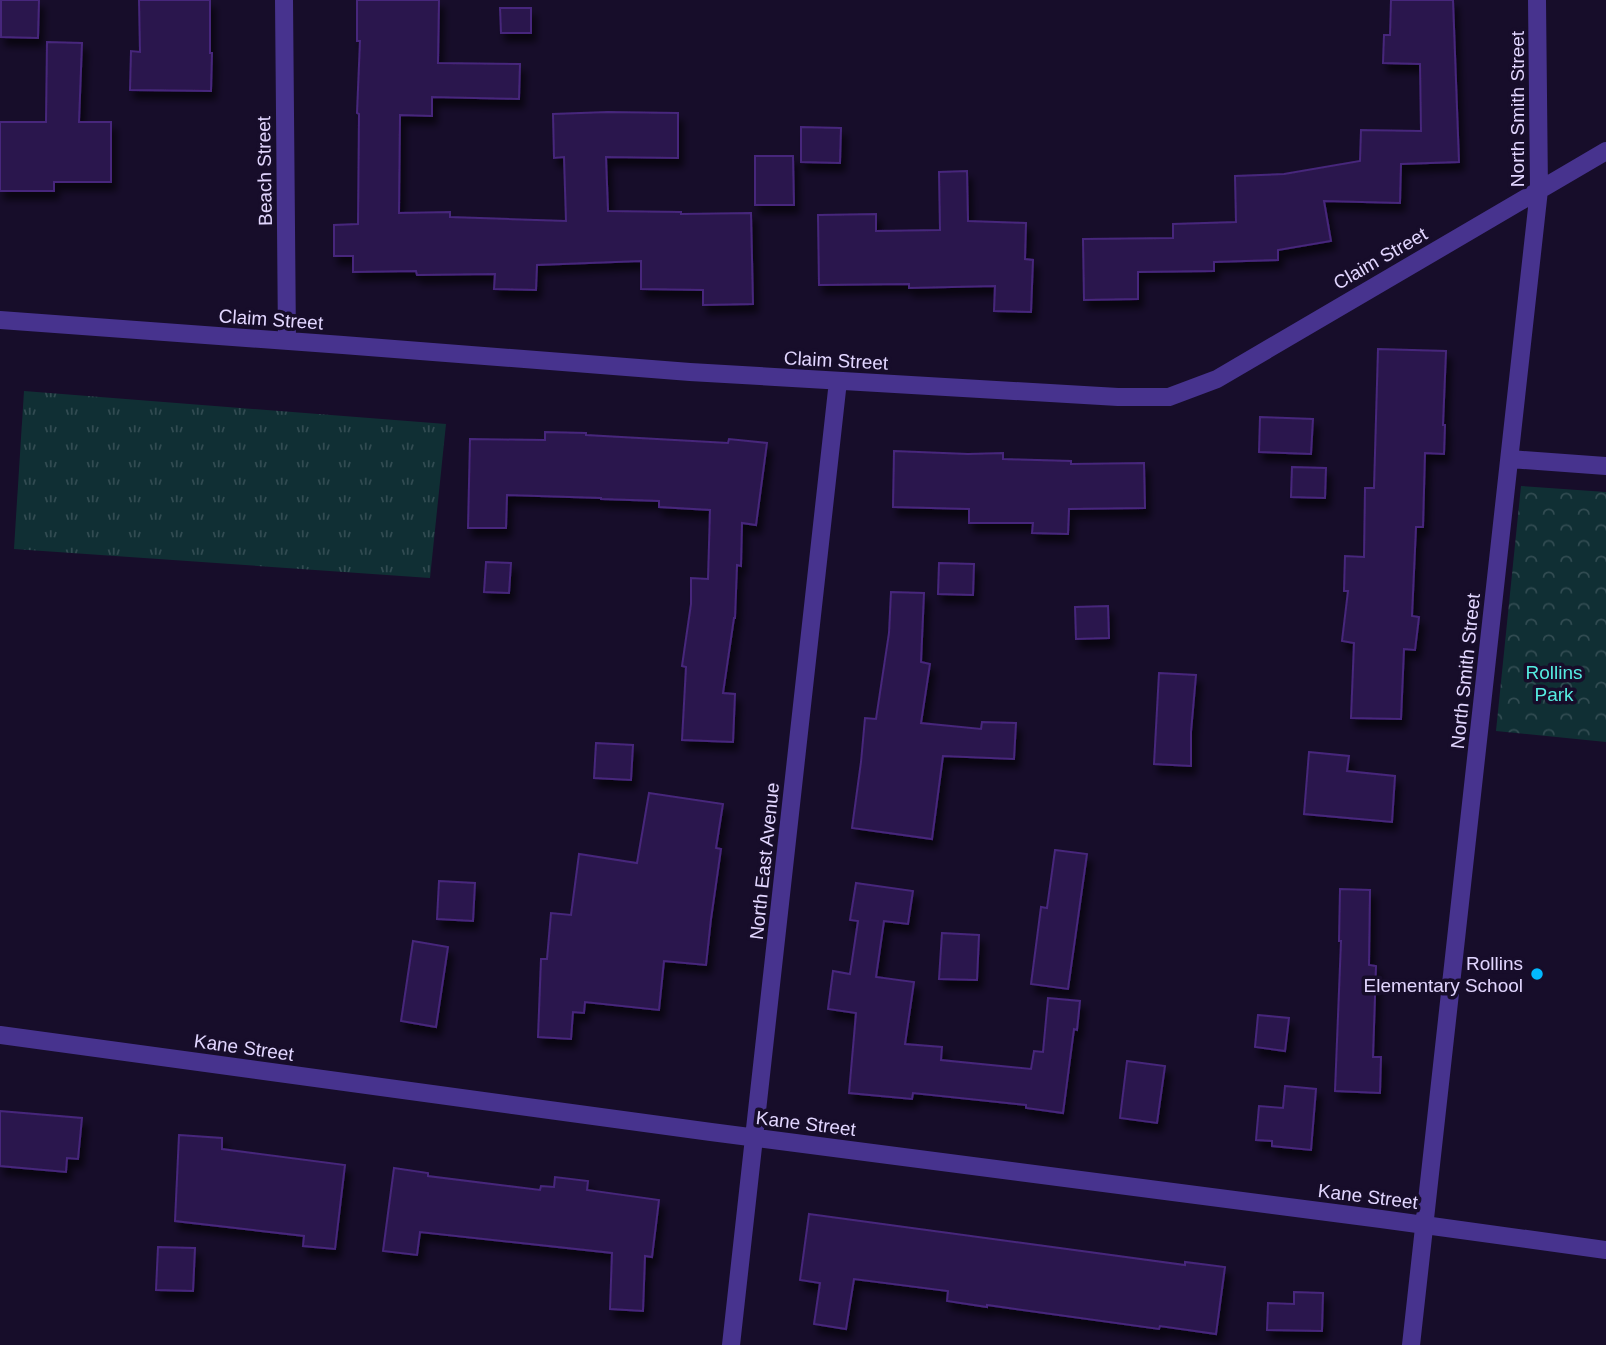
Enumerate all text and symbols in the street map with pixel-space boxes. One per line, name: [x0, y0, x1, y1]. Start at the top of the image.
street label: North Smith Street: [1507, 30, 1528, 187]
street label: Beach Street: [253, 115, 276, 226]
street label: Claim Street: [1330, 223, 1431, 294]
street label: Claim Street: [218, 305, 325, 334]
street label: Claim Street: [783, 347, 889, 374]
street label: North Smith Street: [1447, 592, 1484, 750]
park label: Rollins Park: [1525, 662, 1583, 705]
street label: North East Avenue: [746, 781, 783, 941]
place label: Rollins Elementary School: [1364, 953, 1523, 996]
marker: Rollins Elementary School: [1529, 966, 1545, 982]
street label: Kane Street: [193, 1030, 296, 1065]
street label: Kane Street: [755, 1107, 858, 1140]
street label: Kane Street: [1317, 1180, 1420, 1213]

